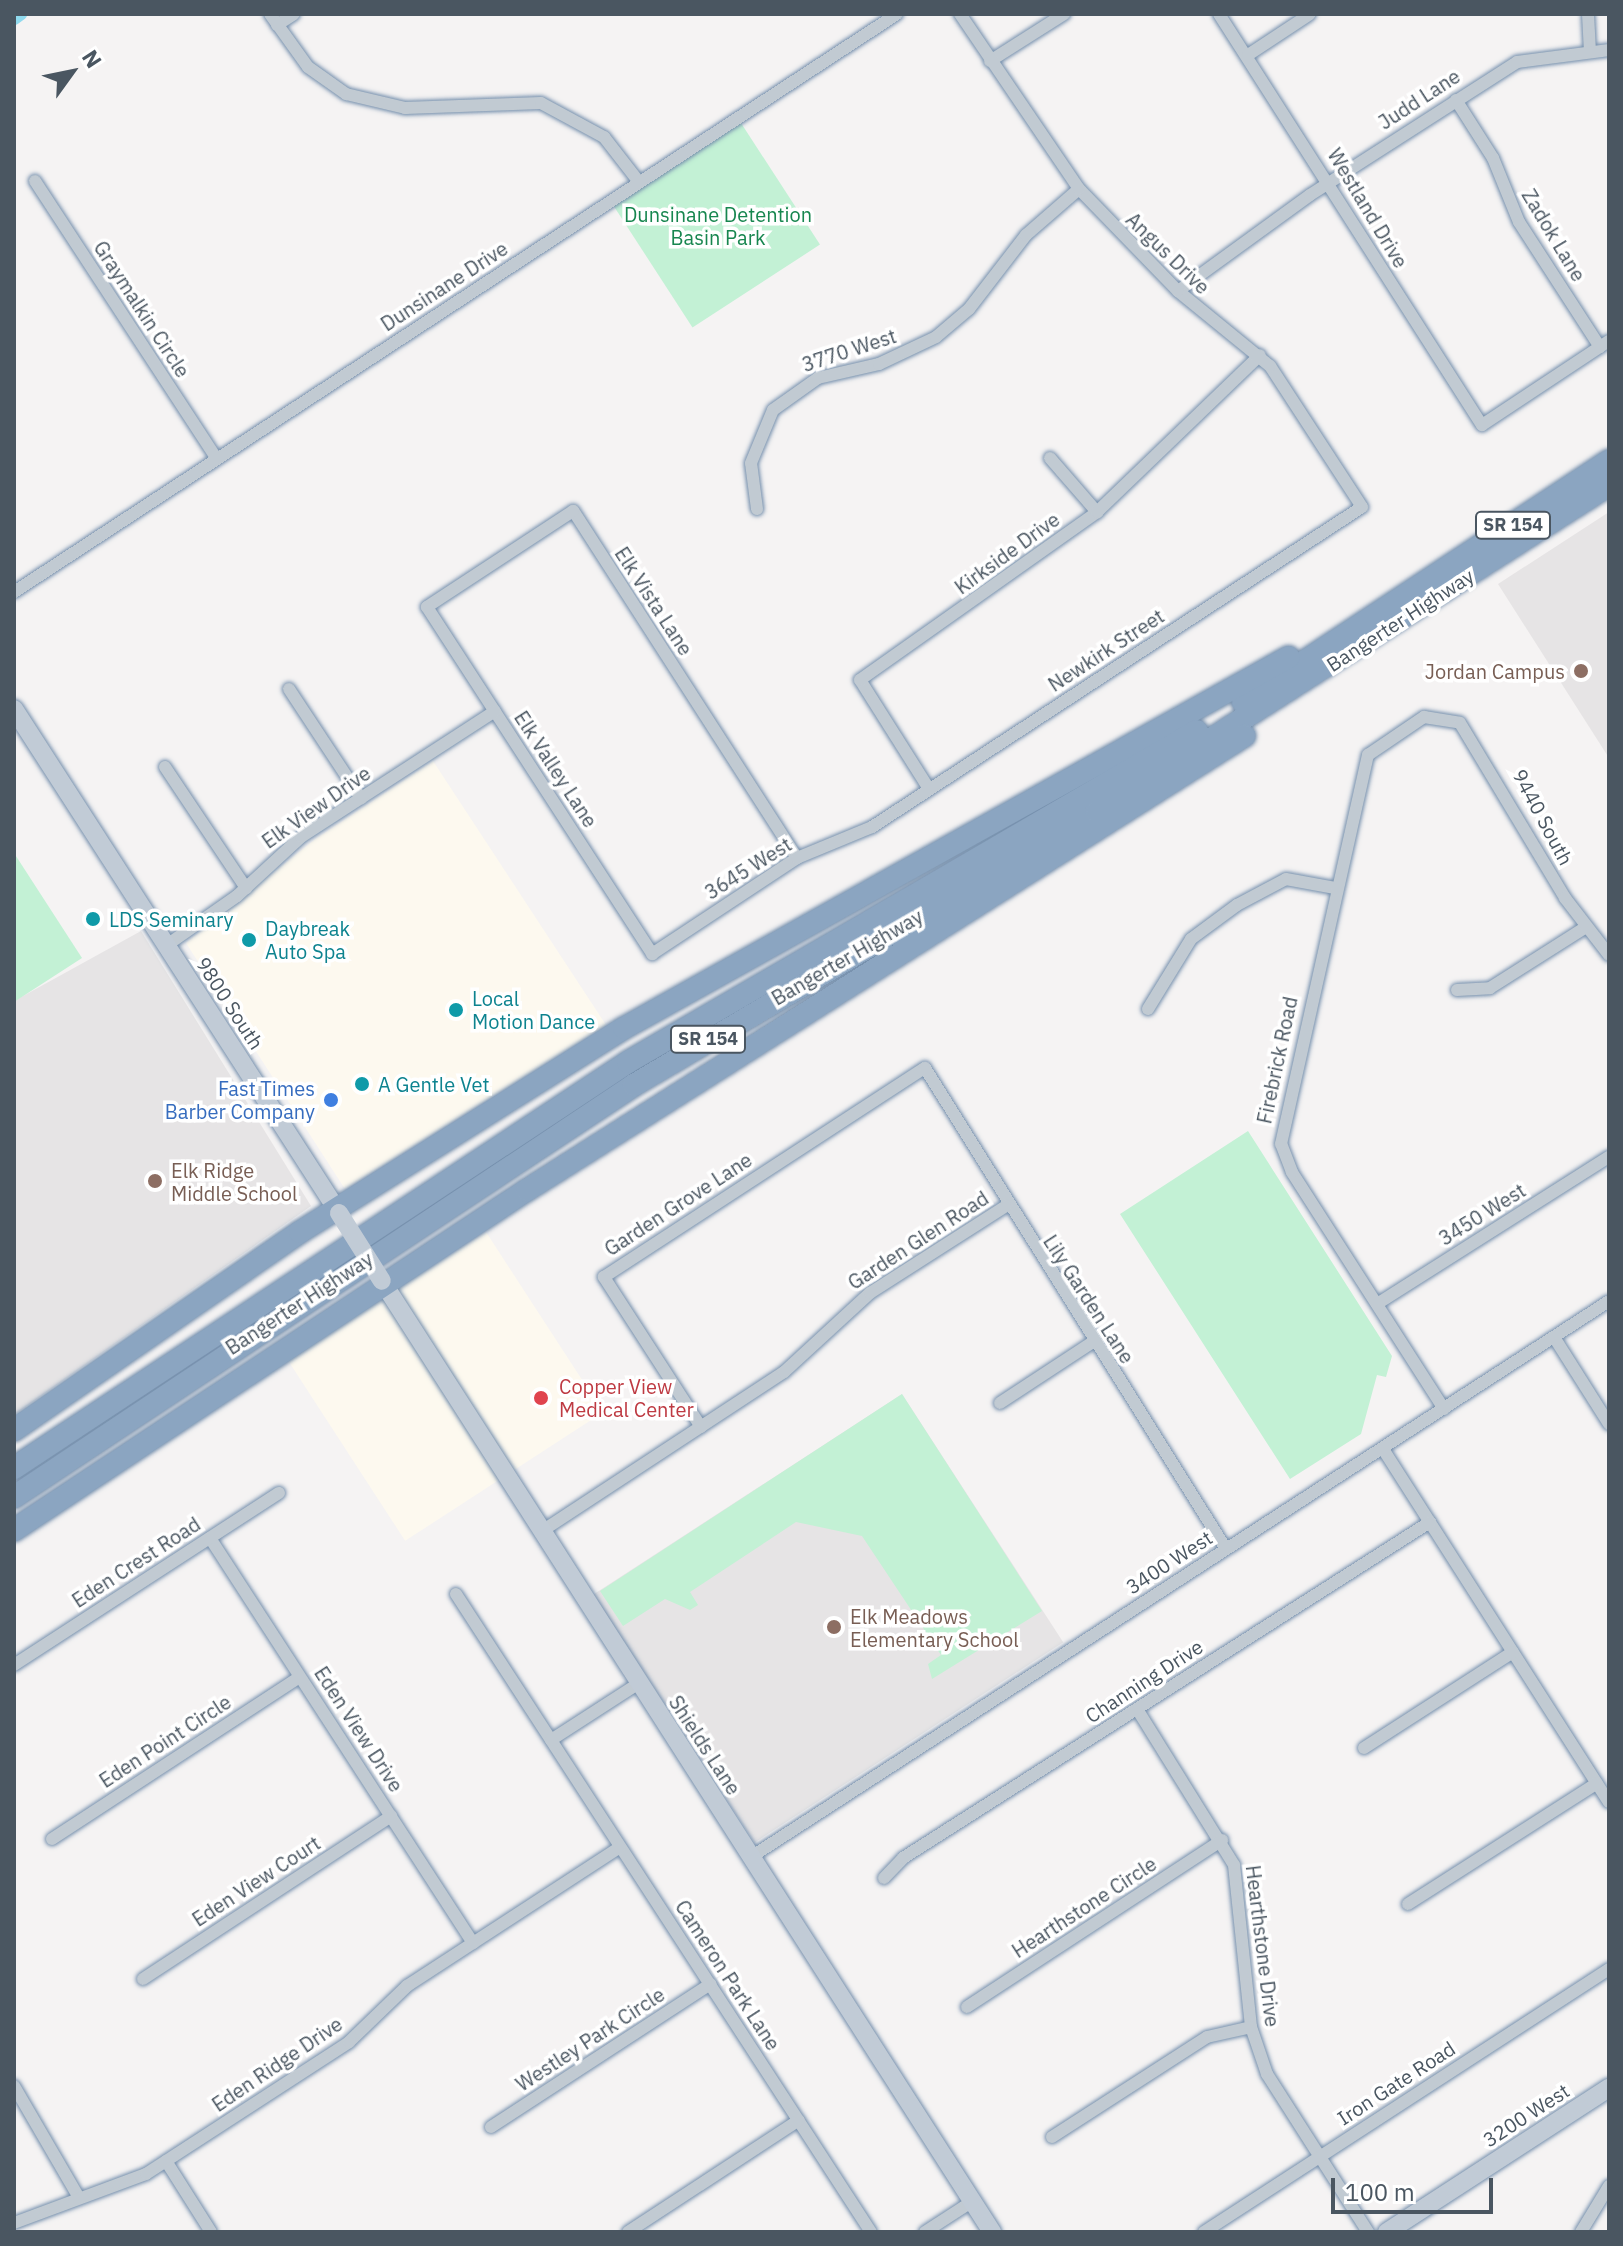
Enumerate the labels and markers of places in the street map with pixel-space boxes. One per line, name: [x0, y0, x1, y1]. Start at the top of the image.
place label: Jordan Campus: [1425, 659, 1565, 683]
marker: Jordan Campus: [1572, 662, 1590, 680]
place label: LDS Seminary: [109, 907, 233, 931]
marker: LDS Seminary: [84, 910, 102, 928]
place label: Daybreak Auto Spa: [265, 916, 350, 963]
marker: Daybreak Auto Spa: [240, 931, 258, 949]
place label: Local Motion Dance: [472, 986, 595, 1033]
marker: Local Motion Dance: [447, 1001, 465, 1019]
place label: A Gentle Vet: [378, 1072, 490, 1096]
marker: A Gentle Vet: [353, 1075, 371, 1093]
place label: Fast Times Barber Company: [165, 1076, 315, 1123]
marker: Fast Times Barber Company: [322, 1091, 340, 1109]
place label: Elk Ridge Middle School: [171, 1158, 297, 1205]
marker: Elk Ridge Middle School: [146, 1172, 164, 1190]
place label: Copper View Medical Center: [559, 1374, 694, 1421]
marker: Copper View Medical Center: [530, 1387, 552, 1409]
place label: Elk Meadows Elementary School: [850, 1604, 1019, 1651]
marker: Elk Meadows Elementary School: [825, 1618, 843, 1636]

